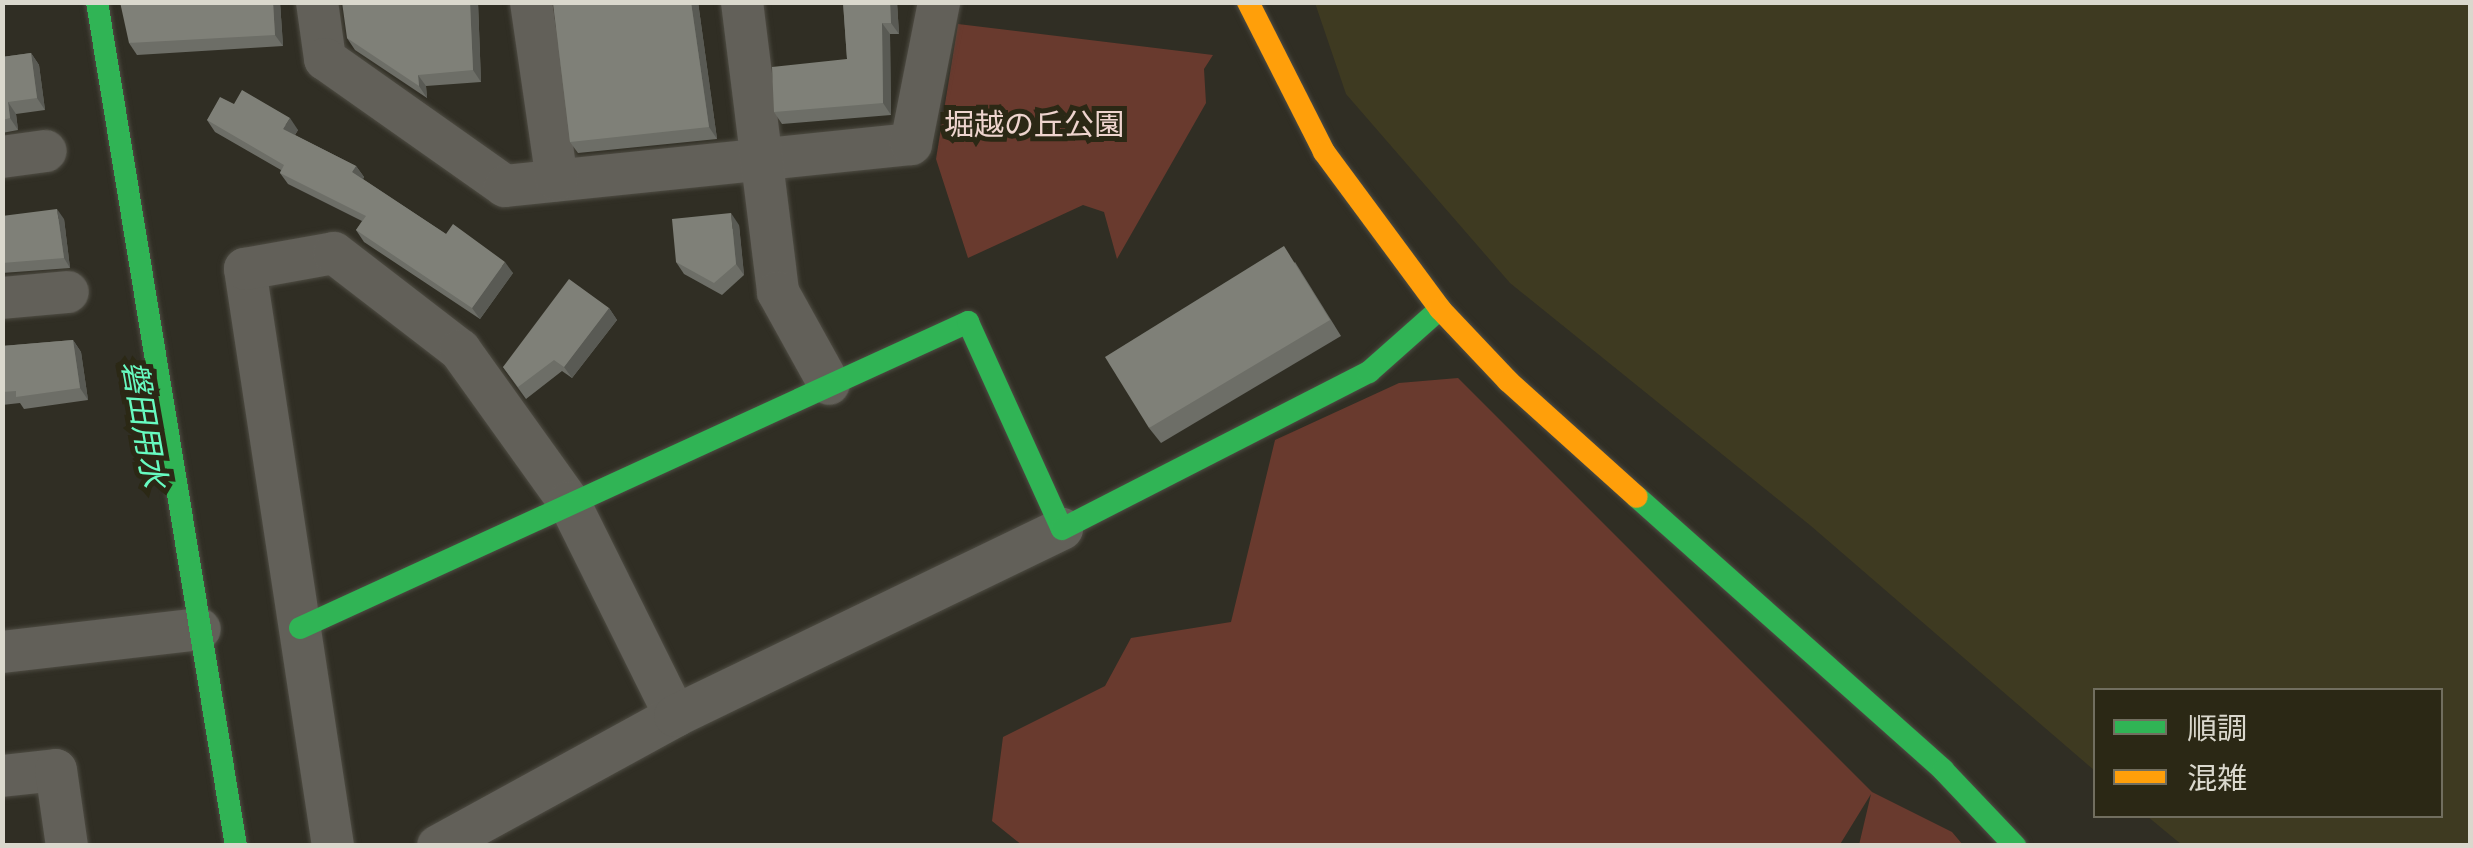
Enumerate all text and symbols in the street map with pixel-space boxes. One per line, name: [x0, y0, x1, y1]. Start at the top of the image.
park label: 堀越の丘公園: [944, 108, 1124, 144]
water label: 磐田用水: [113, 358, 173, 490]
legend: [2093, 688, 2443, 818]
text: 順調: [2187, 708, 2247, 751]
text: 混雑: [2187, 758, 2247, 801]

